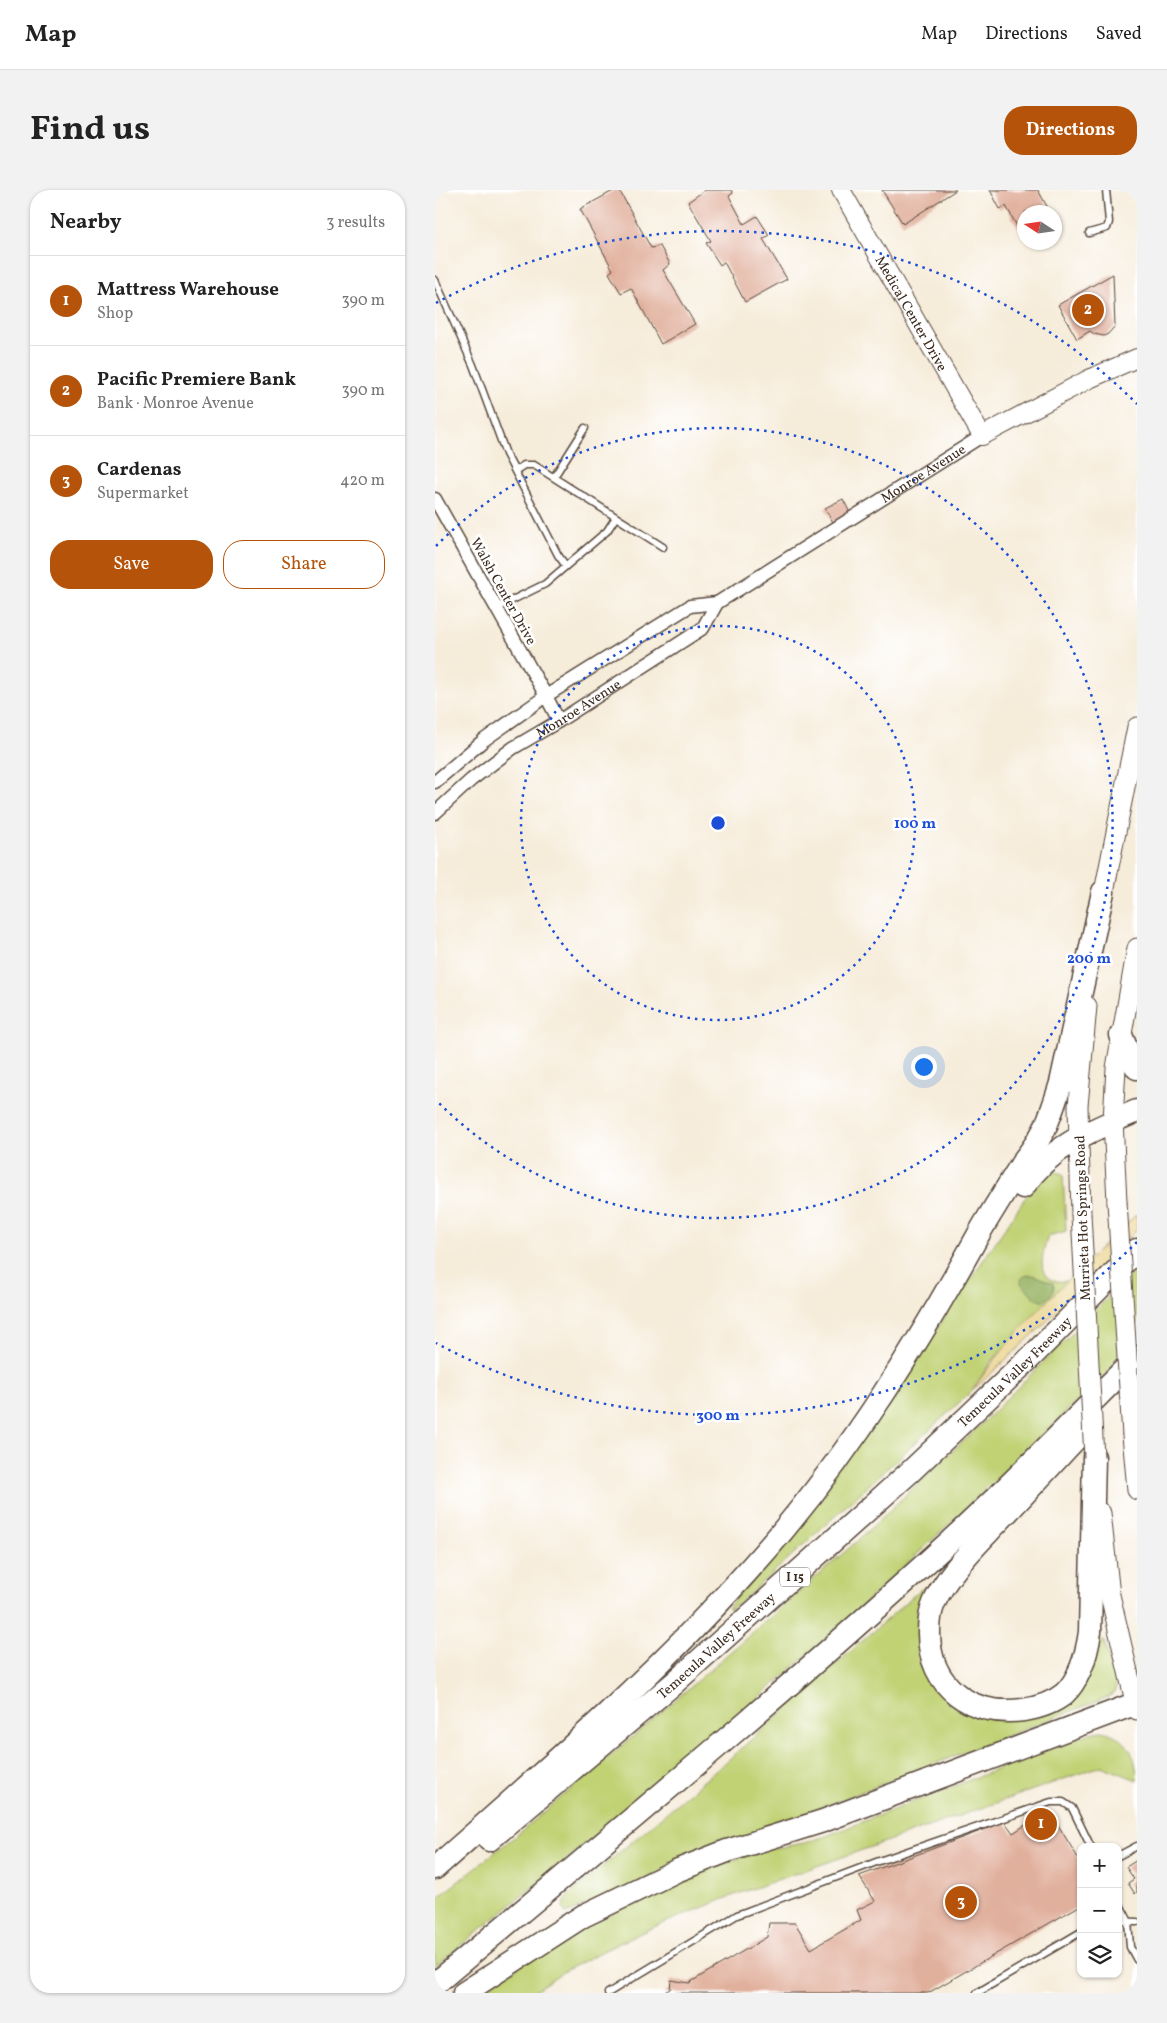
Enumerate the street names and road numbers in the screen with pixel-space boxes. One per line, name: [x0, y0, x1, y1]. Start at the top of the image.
street label: Medical Center Drive: [870, 253, 951, 375]
street label: Monroe Avenue: [878, 440, 970, 508]
street label: Walsh Center Drive: [465, 535, 540, 649]
street label: Monroe Avenue: [533, 675, 625, 743]
street label: Murrieta Hot Springs Road: [1071, 1135, 1096, 1301]
street label: Temecula Valley Freeway: [954, 1313, 1077, 1433]
road number: I 15: [780, 1568, 810, 1586]
street label: Temecula Valley Freeway: [654, 1588, 780, 1704]

